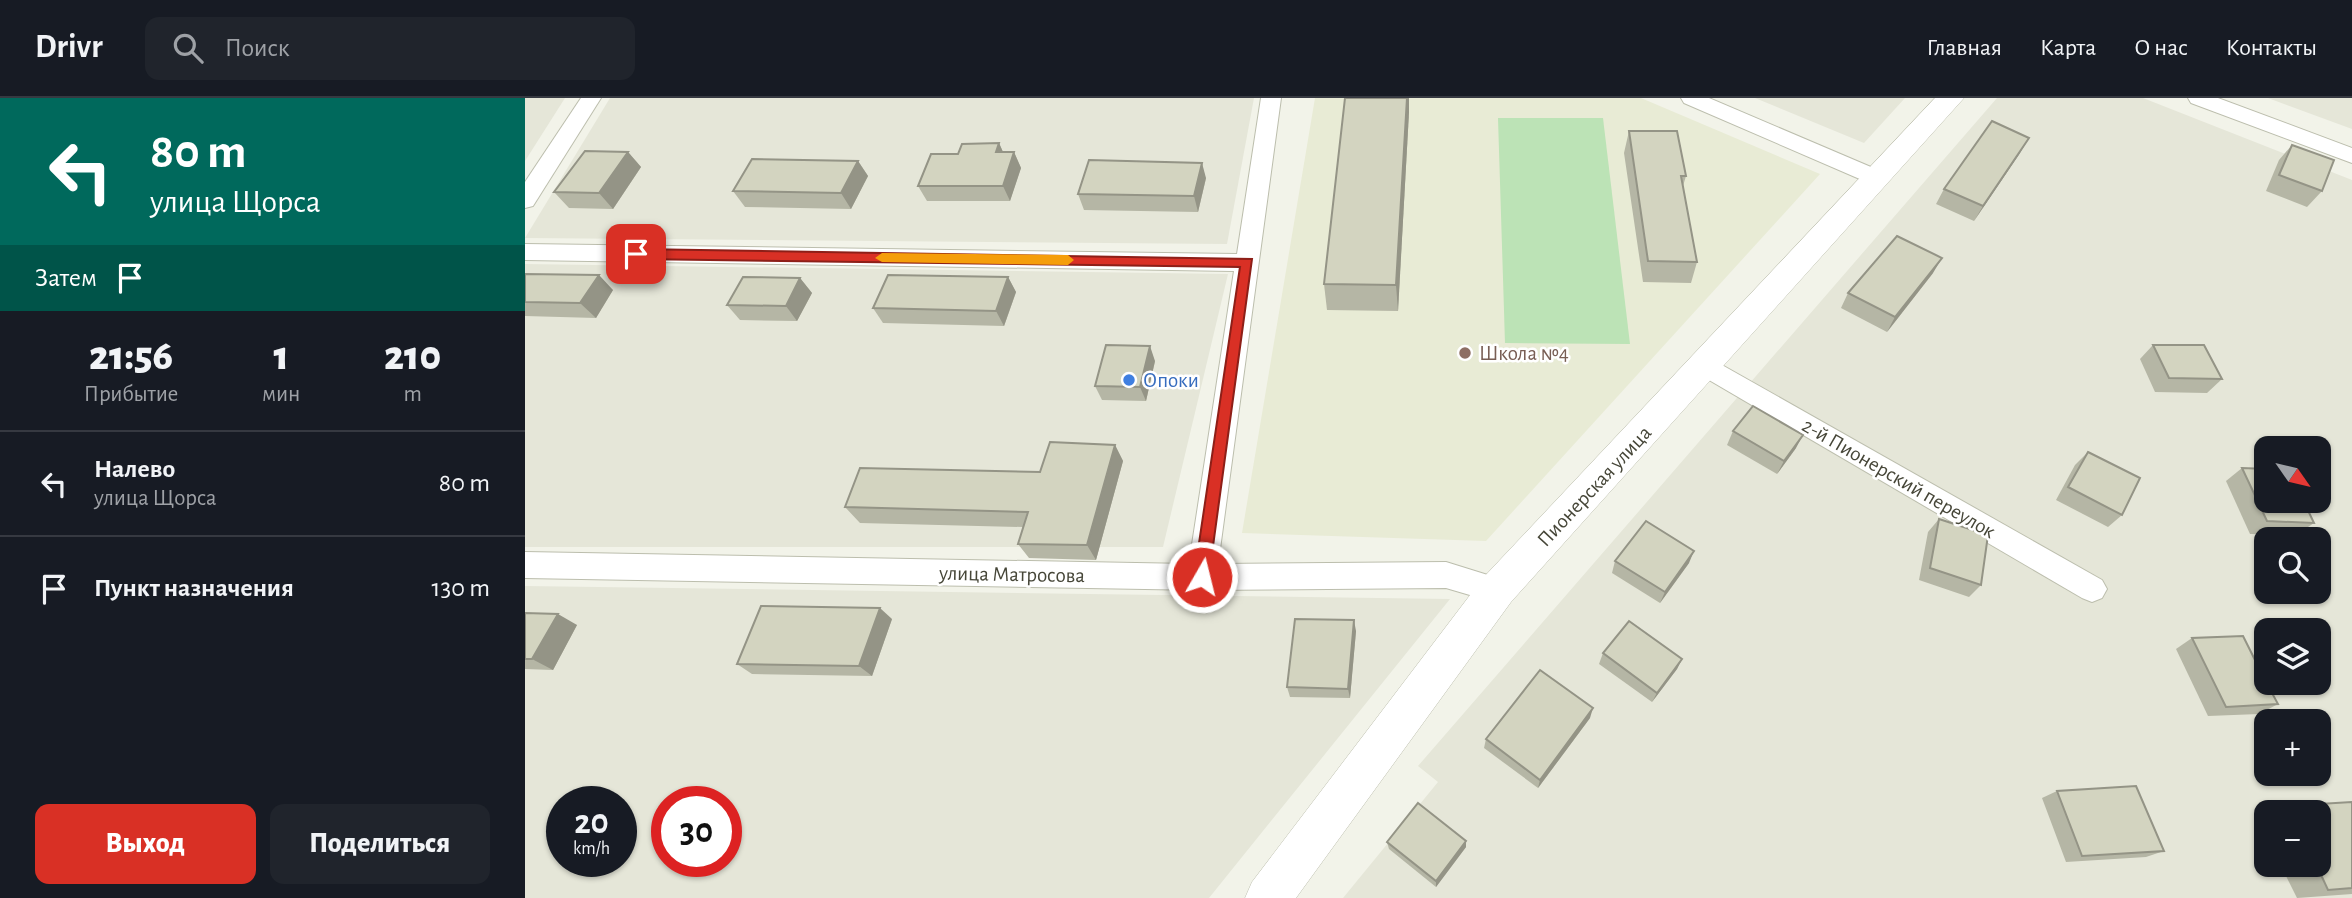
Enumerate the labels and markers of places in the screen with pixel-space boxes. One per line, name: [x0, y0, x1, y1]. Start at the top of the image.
pin: [606, 224, 666, 284]
place label: Школа №4: [1479, 343, 1569, 364]
marker: Школа №4: [1457, 345, 1473, 361]
place label: Опоки: [1143, 370, 1199, 391]
marker: Опоки: [1121, 372, 1137, 388]

